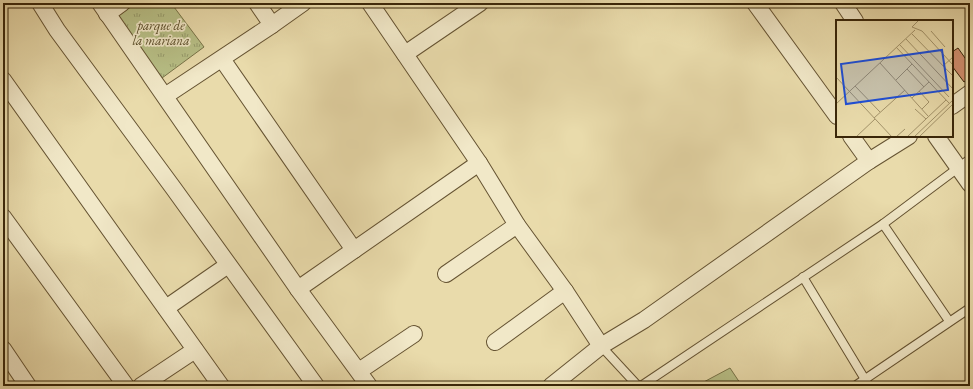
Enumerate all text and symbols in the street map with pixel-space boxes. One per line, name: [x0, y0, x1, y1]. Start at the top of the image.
park label: parque de la mariana: [132, 17, 190, 49]
inset map: [836, 20, 953, 137]

